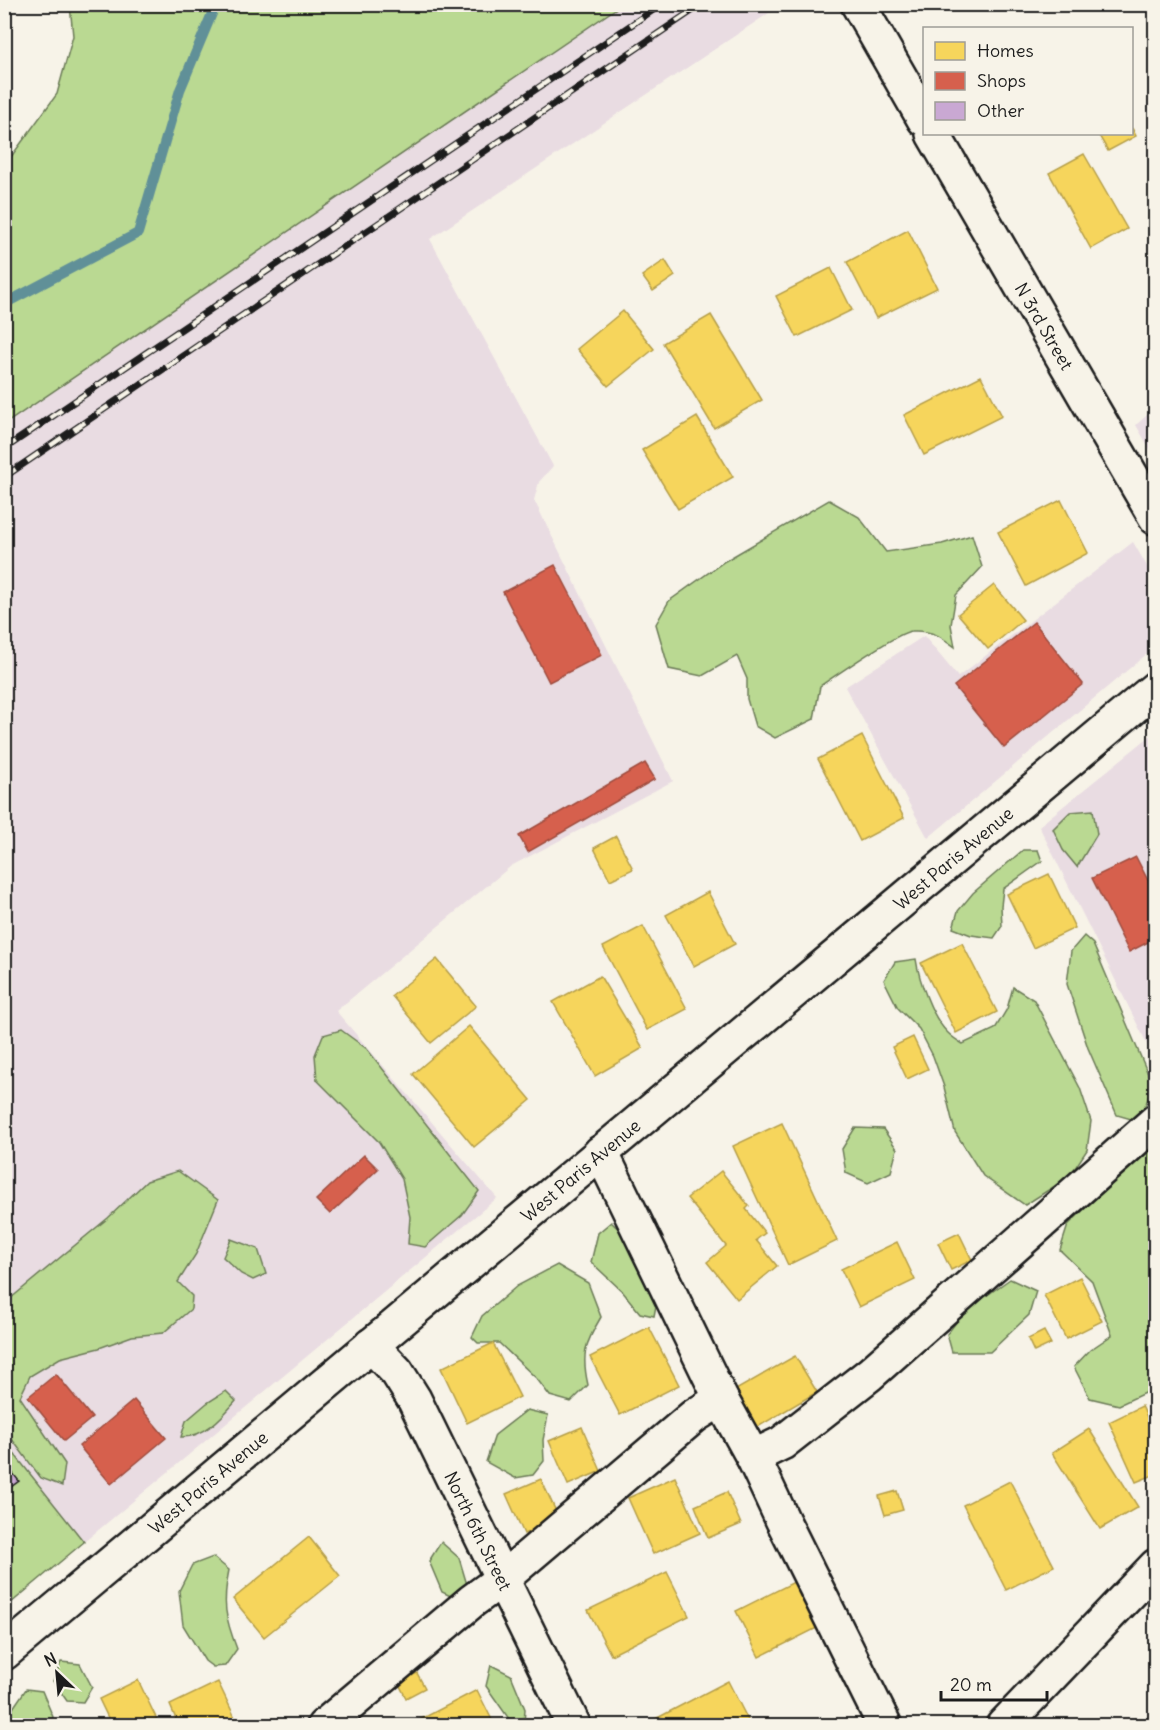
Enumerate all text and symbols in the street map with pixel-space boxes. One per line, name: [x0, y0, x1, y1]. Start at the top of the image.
legend: [923, 27, 1133, 135]
text: Homes: [977, 39, 1034, 62]
text: Shops: [977, 69, 1026, 92]
text: Other: [977, 99, 1025, 122]
street label: N 3rd Street: [1010, 278, 1079, 374]
street label: West Paris Avenue: [889, 801, 1018, 915]
street label: West Paris Avenue: [516, 1113, 645, 1227]
street label: West Paris Avenue: [143, 1426, 272, 1539]
street label: North 6th Street: [440, 1467, 517, 1594]
north arrow: [27, 1643, 87, 1703]
text: N: [41, 1648, 60, 1671]
scale bar: [941, 1664, 1048, 1702]
text: 20 m: [950, 1673, 992, 1696]

